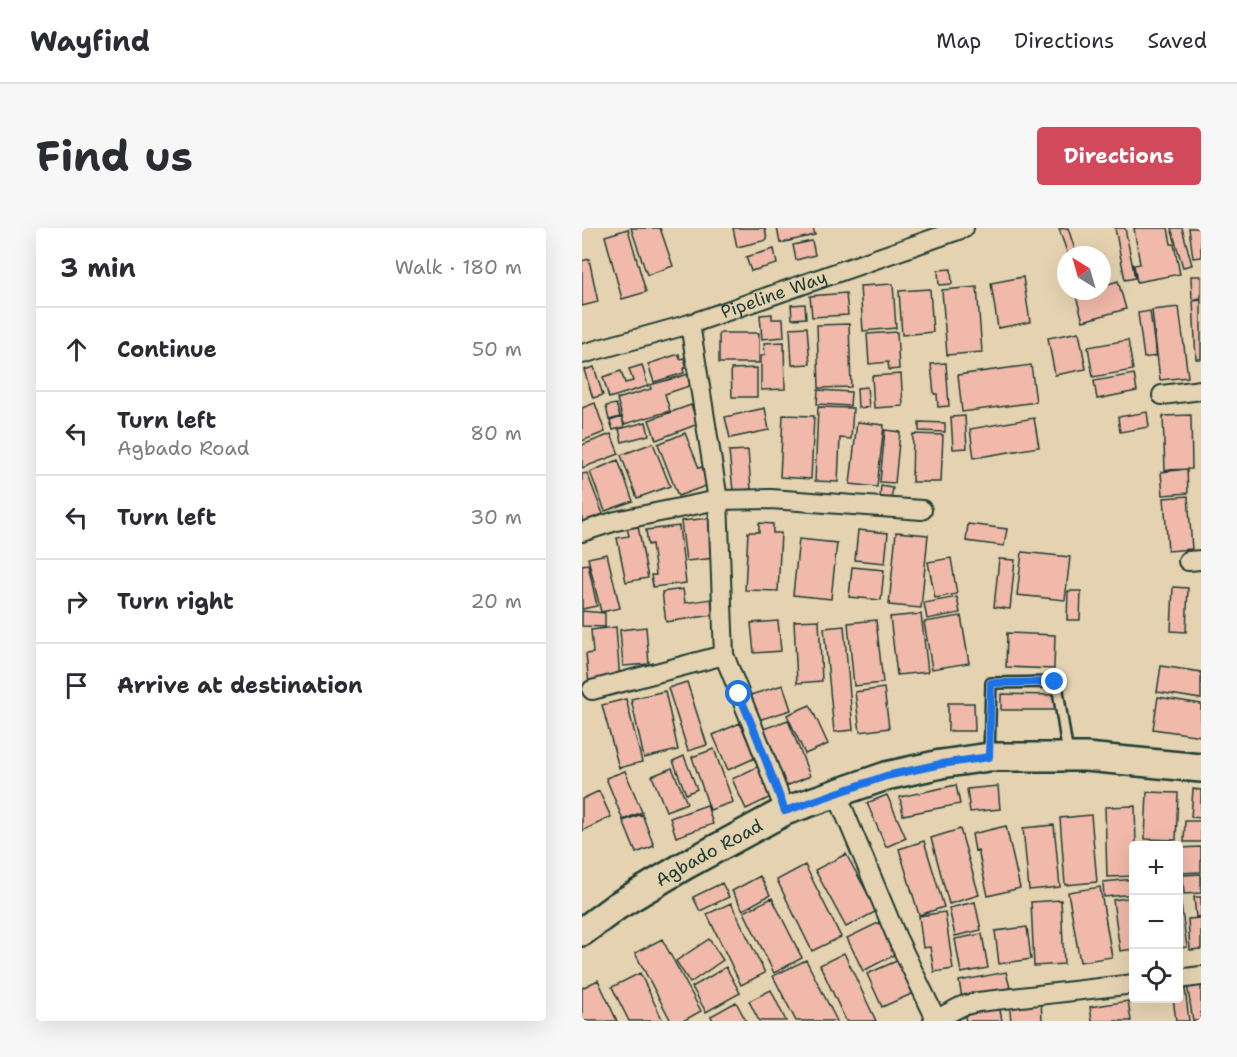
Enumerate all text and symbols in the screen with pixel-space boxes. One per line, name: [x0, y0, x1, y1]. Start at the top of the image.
text: Wayfind: [30, 22, 150, 60]
text: Map: [936, 27, 981, 55]
text: Directions: [1014, 27, 1114, 55]
text: Saved: [1147, 27, 1207, 55]
button: Directions: [1037, 127, 1201, 185]
text: Find us: [36, 128, 193, 184]
north arrow: [1057, 246, 1111, 300]
text: 3 min: [60, 250, 136, 285]
text: Walk · 180 m: [395, 254, 522, 280]
street label: Pipeline Way: [718, 265, 830, 324]
icon: ahead: [60, 333, 93, 366]
text: Continue: [117, 335, 217, 364]
text: 50 m: [472, 336, 522, 362]
text: Turn left: [117, 406, 216, 435]
icon: left: [60, 417, 93, 450]
text: 80 m: [470, 420, 522, 446]
text: Agbado Road: [117, 435, 249, 461]
icon: left: [60, 501, 93, 534]
text: Turn left: [117, 503, 216, 532]
text: 30 m: [470, 504, 522, 530]
icon: right: [60, 585, 93, 618]
text: Turn right: [117, 587, 234, 616]
text: 20 m: [471, 588, 522, 614]
route end: [1041, 668, 1067, 694]
icon: arrive: [60, 669, 93, 702]
text: Arrive at destination: [117, 671, 363, 700]
route start: [725, 680, 751, 706]
street label: Agbado Road: [651, 813, 767, 892]
map controls: [1129, 841, 1183, 1003]
button: +: [1129, 841, 1183, 895]
button: −: [1129, 895, 1183, 949]
button: locate: [1129, 949, 1183, 1003]

